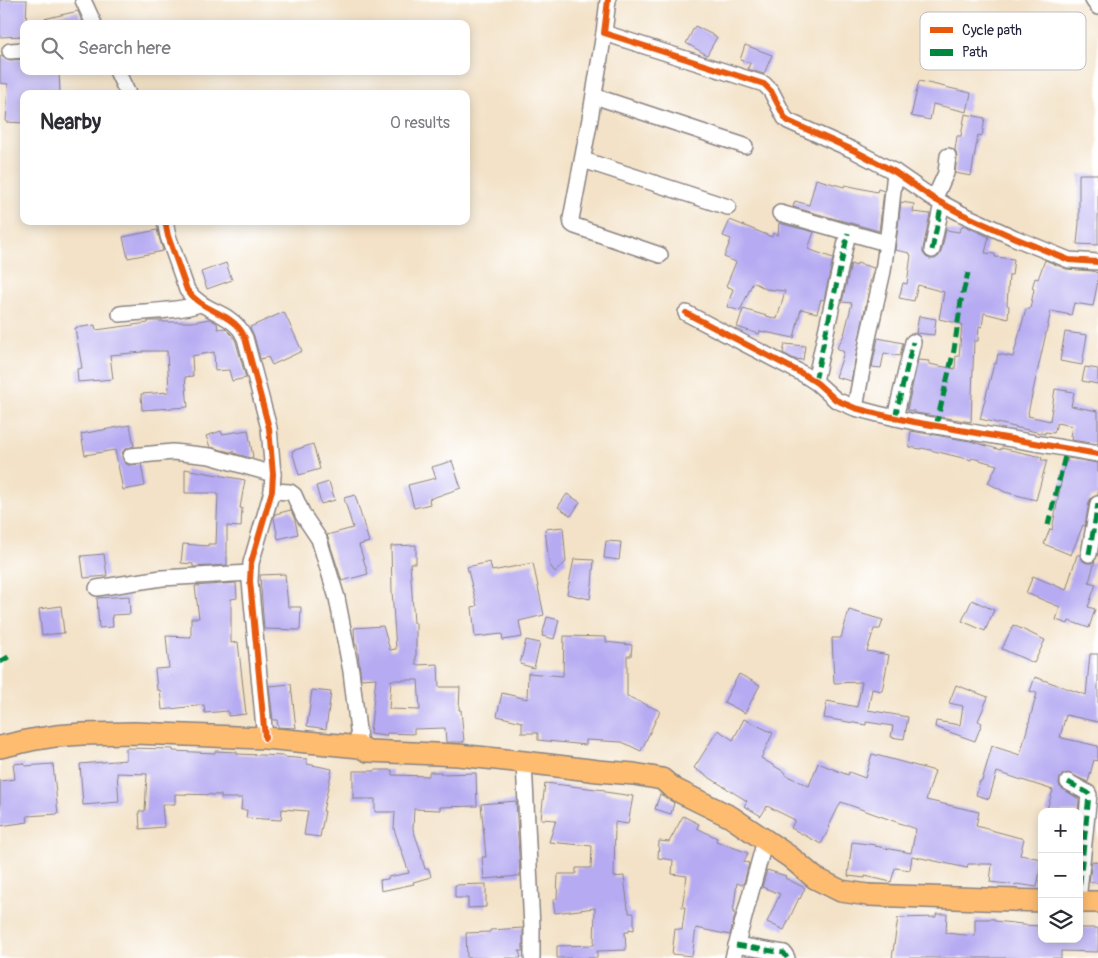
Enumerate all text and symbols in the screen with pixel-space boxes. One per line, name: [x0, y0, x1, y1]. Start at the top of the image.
legend: [920, 12, 1086, 70]
search box: [20, 20, 470, 75]
text: Cycle path: [962, 22, 1022, 39]
icon: search: [38, 34, 66, 62]
text: Search here: [78, 36, 171, 60]
text: Path: [962, 44, 987, 61]
text: Nearby: [40, 109, 101, 136]
text: 0 results: [390, 113, 450, 133]
map controls: [1038, 808, 1083, 943]
button: +: [1038, 808, 1083, 853]
button: −: [1038, 853, 1083, 898]
button: layers: [1038, 898, 1083, 943]

